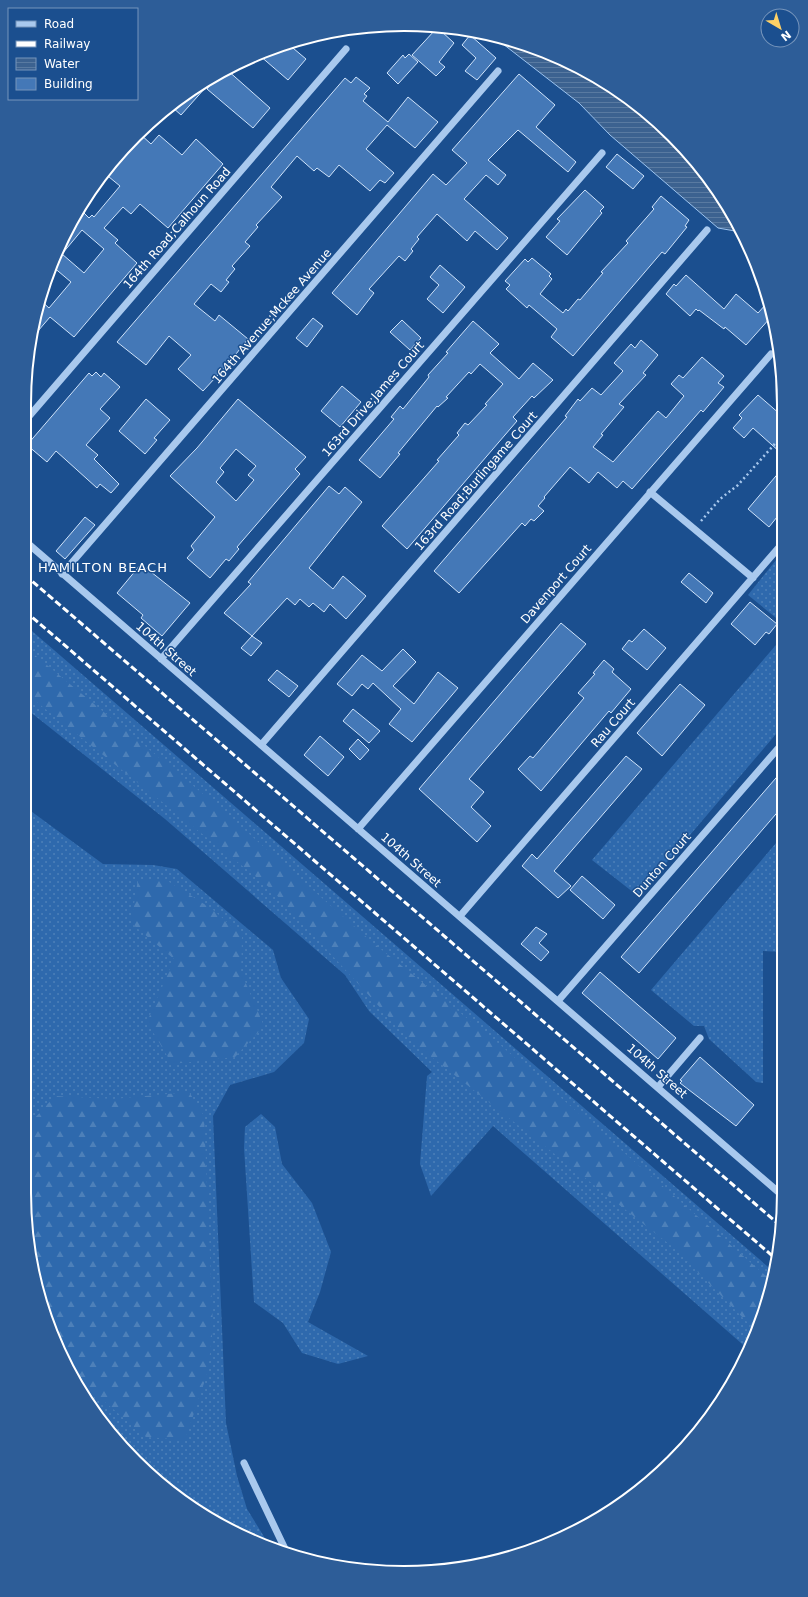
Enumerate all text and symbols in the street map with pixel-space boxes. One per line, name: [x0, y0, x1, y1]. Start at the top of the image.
legend: [8, 8, 138, 100]
north arrow: [760, 8, 800, 48]
text: Road: [44, 17, 74, 31]
text: N: [778, 28, 793, 43]
text: Railway: [44, 37, 90, 51]
text: Water: [44, 57, 80, 71]
text: Building: [44, 77, 93, 91]
street label: 164th Road;Calhoun Road: [120, 164, 234, 292]
street label: 164th Avenue;Mckee Avenue: [210, 246, 334, 386]
street label: 163rd Drive;James Court: [319, 338, 427, 459]
street label: 163rd Road;Burlingame Court: [412, 409, 540, 553]
street label: Davenport Court: [518, 541, 594, 626]
district label: HAMILTON BEACH: [38, 560, 168, 575]
street label: 104th Street: [133, 619, 199, 679]
street label: Rau Court: [588, 696, 638, 750]
street label: 104th Street: [378, 830, 444, 890]
street label: Dunton Court: [630, 830, 694, 900]
street label: 104th Street: [624, 1041, 690, 1101]

